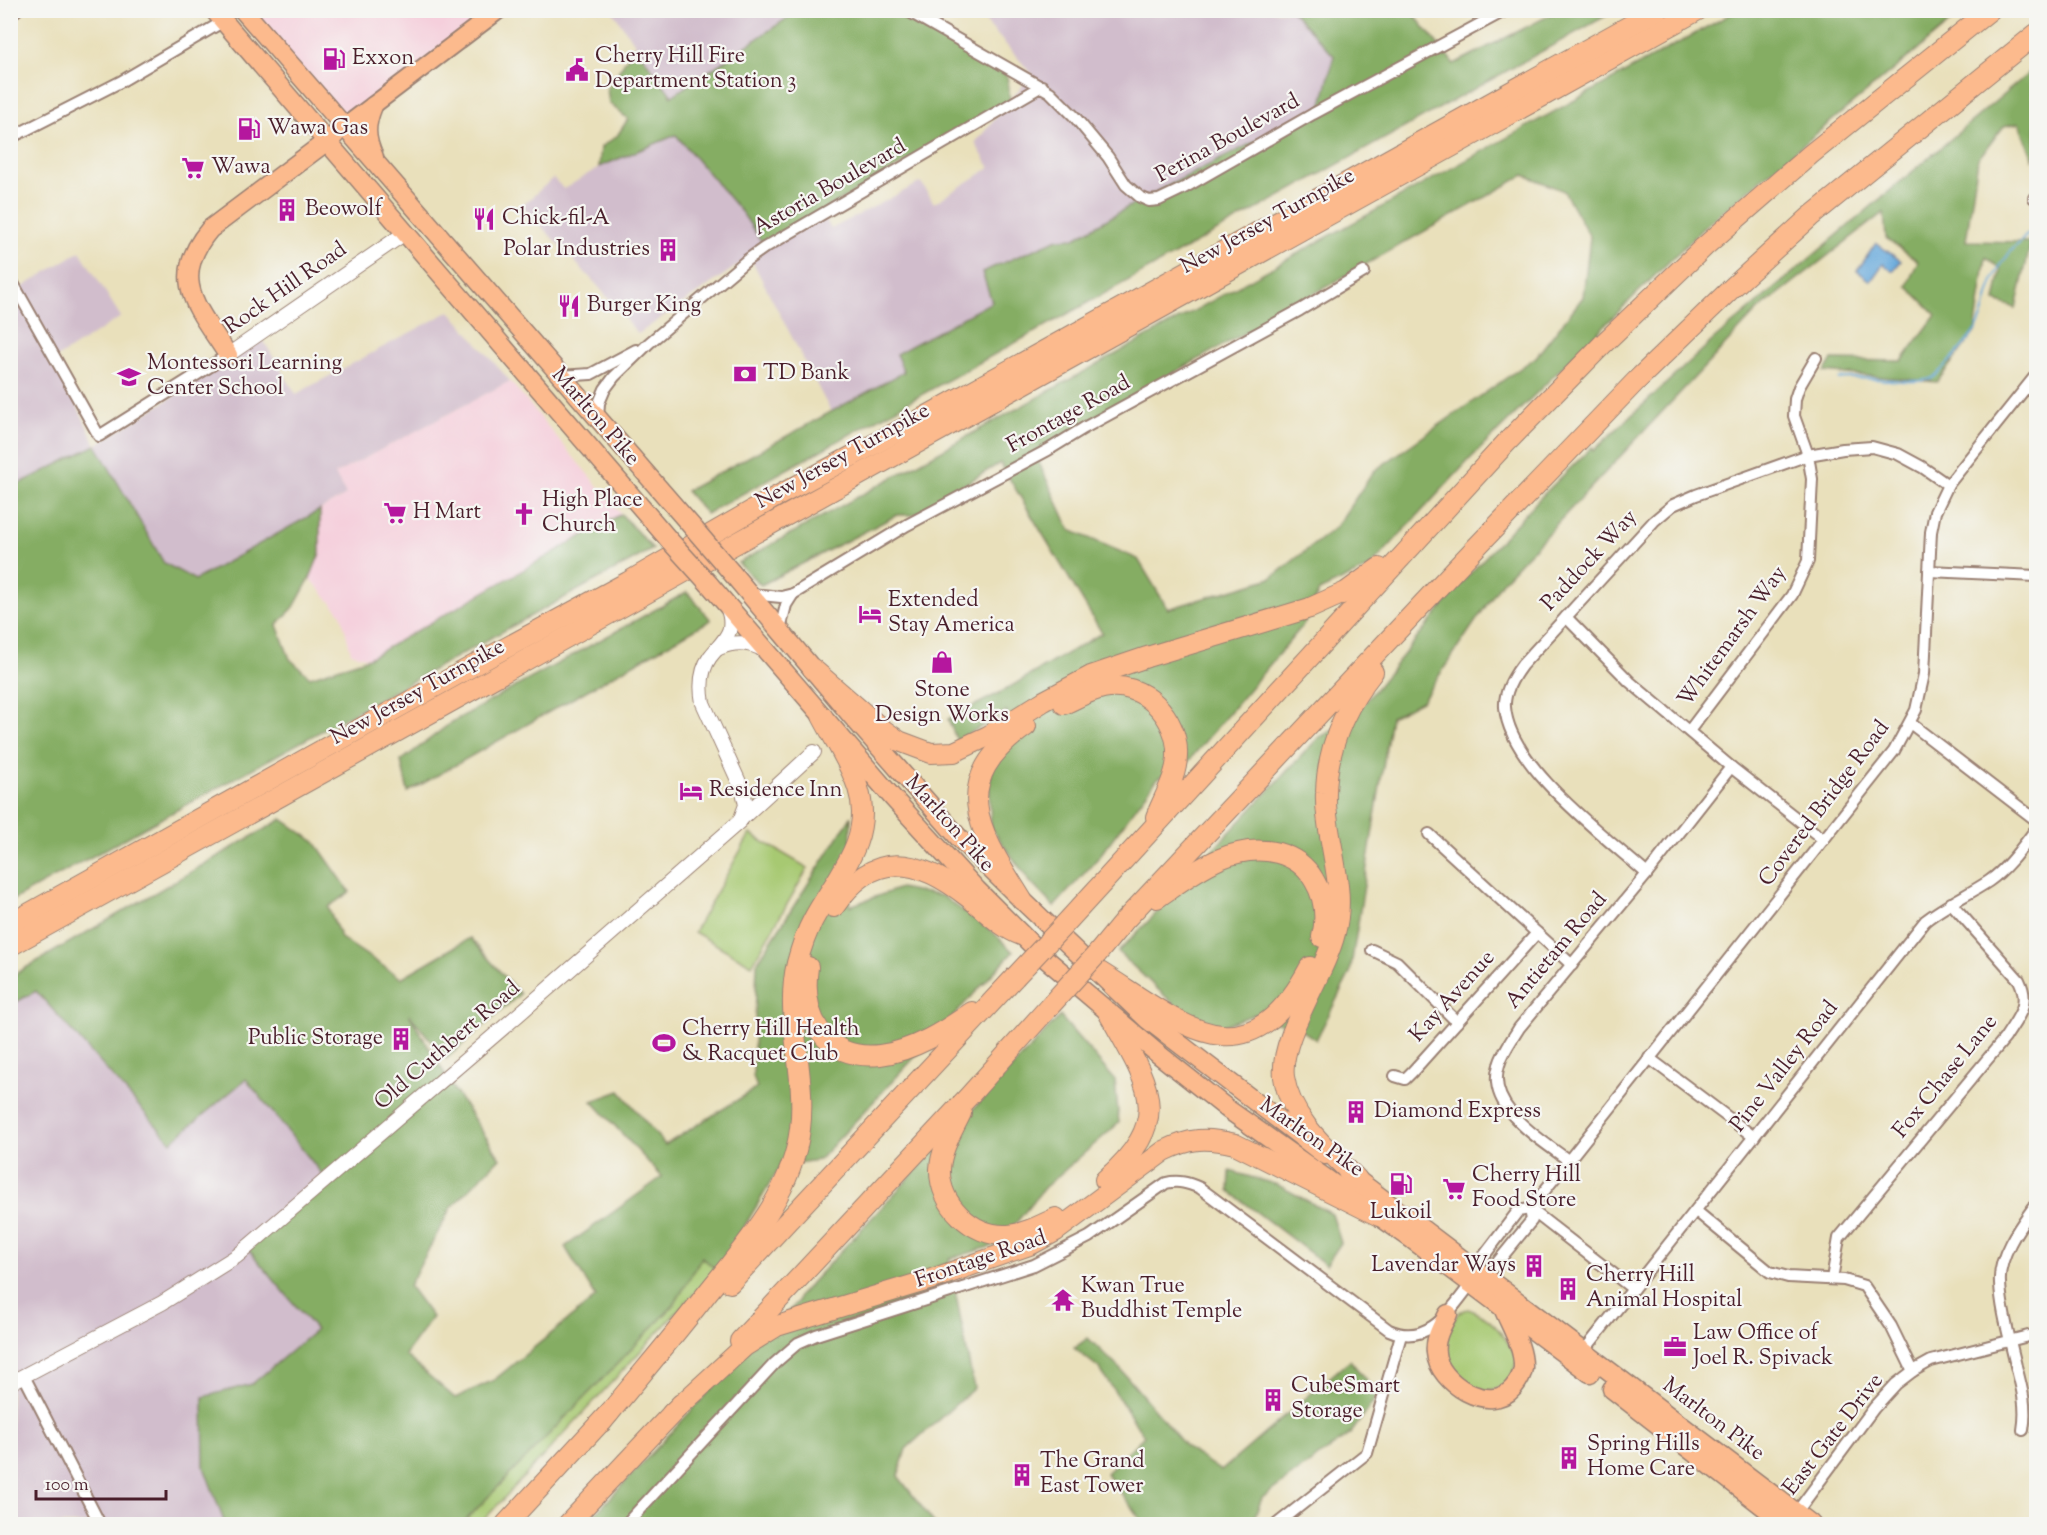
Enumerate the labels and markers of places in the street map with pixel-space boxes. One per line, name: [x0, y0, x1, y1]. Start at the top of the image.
place label: Cherry Hill Fire Department Station 3: [595, 41, 796, 98]
place label: Exxon: [352, 43, 414, 75]
fuel station icon: Exxon: [321, 46, 347, 72]
public building icon: Cherry Hill Fire Department Station 3: [564, 57, 590, 83]
place label: Wawa Gas: [267, 113, 368, 145]
fuel station icon: Wawa Gas: [236, 116, 262, 142]
place label: Wawa: [211, 152, 271, 184]
supermarket icon: Wawa: [180, 155, 206, 181]
place label: Beowolf: [305, 194, 383, 226]
building icon: Beowolf: [274, 197, 300, 223]
place label: Chick-fil-A: [502, 203, 610, 235]
restaurant icon: Chick-fil-A: [471, 206, 497, 232]
place label: Polar Industries: [503, 234, 650, 266]
building icon: Polar Industries: [655, 237, 681, 263]
place label: Burger King: [587, 290, 702, 322]
restaurant icon: Burger King: [556, 293, 582, 319]
place label: Montessori Learning Center School: [147, 348, 343, 405]
place label: TD Bank: [763, 358, 850, 390]
bank icon: TD Bank: [732, 361, 758, 387]
school or university icon: Montessori Learning Center School: [116, 364, 142, 390]
place label: High Place Church: [542, 485, 642, 542]
place label: H Mart: [413, 497, 481, 529]
supermarket icon: H Mart: [382, 500, 408, 526]
church icon: High Place Church: [511, 501, 537, 527]
place label: Extended Stay America: [888, 585, 1015, 642]
hotel icon: Extended Stay America: [857, 601, 883, 627]
shop icon: Stone Design Works: [929, 649, 955, 675]
place label: Stone Design Works: [875, 675, 1009, 732]
place label: Residence Inn: [709, 775, 843, 807]
hotel icon: Residence Inn: [678, 778, 704, 804]
place label: Cherry Hill Health & Racquet Club: [682, 1014, 860, 1071]
place label: Public Storage: [248, 1023, 383, 1055]
building icon: Public Storage: [388, 1026, 414, 1052]
sports icon: Cherry Hill Health & Racquet Club: [651, 1030, 677, 1056]
place label: Diamond Express: [1374, 1096, 1541, 1128]
building icon: Diamond Express: [1343, 1099, 1369, 1125]
place label: Cherry Hill Food Store: [1472, 1160, 1581, 1217]
fuel station icon: Lukoil: [1388, 1171, 1414, 1197]
supermarket icon: Cherry Hill Food Store: [1441, 1176, 1467, 1202]
place label: Lukoil: [1370, 1197, 1432, 1229]
place label: Lavendar Ways: [1371, 1250, 1516, 1282]
building icon: Lavendar Ways: [1521, 1253, 1547, 1279]
place label: Cherry Hill Animal Hospital: [1586, 1260, 1743, 1317]
place label: Kwan True Buddhist Temple: [1081, 1271, 1242, 1328]
building icon: Cherry Hill Animal Hospital: [1555, 1276, 1581, 1302]
temple icon: Kwan True Buddhist Temple: [1050, 1287, 1076, 1313]
place label: Law Office of Joel R. Spivack: [1692, 1318, 1833, 1375]
office icon: Law Office of Joel R. Spivack: [1662, 1334, 1688, 1360]
place label: CubeSmart Storage: [1291, 1371, 1401, 1428]
building icon: CubeSmart Storage: [1260, 1387, 1286, 1413]
place label: Spring Hills Home Care: [1587, 1429, 1700, 1486]
building icon: Spring Hills Home Care: [1556, 1445, 1582, 1471]
place label: The Grand East Tower: [1040, 1446, 1145, 1503]
building icon: The Grand East Tower: [1009, 1462, 1035, 1488]

